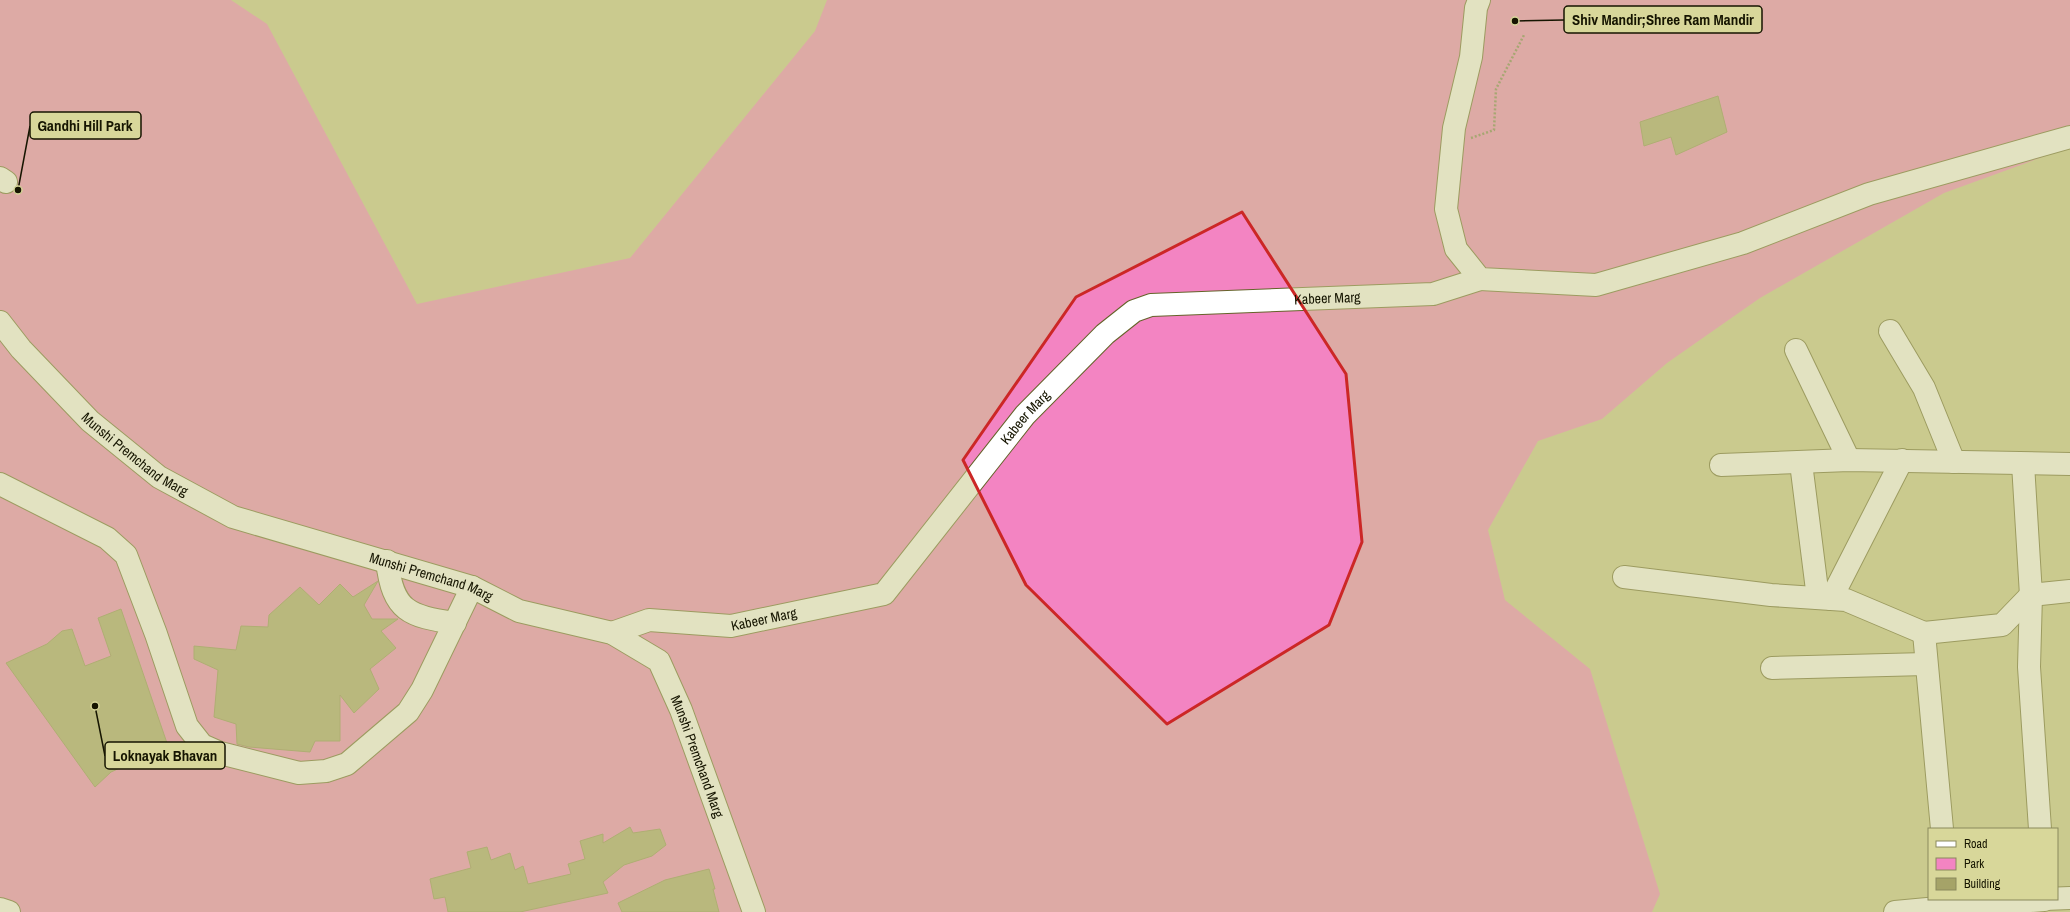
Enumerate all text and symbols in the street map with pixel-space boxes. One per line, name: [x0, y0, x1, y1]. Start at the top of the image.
callout: Shiv Mandir;Shree Ram Mandir: [1564, 6, 1762, 33]
text: Shiv Mandir;Shree Ram Mandir: [1572, 9, 1754, 30]
callout: Gandhi Hill Park: [30, 112, 141, 139]
text: Gandhi Hill Park: [37, 115, 133, 136]
street label: Kabeer Marg: [1294, 288, 1362, 308]
street label: Kabeer Marg: [996, 386, 1054, 448]
street label: Munshi Premchand Marg: [78, 409, 192, 500]
street label: Munshi Premchand Marg: [367, 548, 497, 606]
street label: Kabeer Marg: [729, 603, 799, 635]
street label: Munshi Premchand Marg: [667, 692, 728, 821]
callout: Loknayak Bhavan: [105, 742, 225, 769]
text: Loknayak Bhavan: [113, 745, 217, 766]
legend: [1928, 828, 2058, 900]
text: Road: [1964, 836, 1988, 852]
text: Park: [1964, 856, 1984, 872]
text: Building: [1964, 876, 2001, 892]

